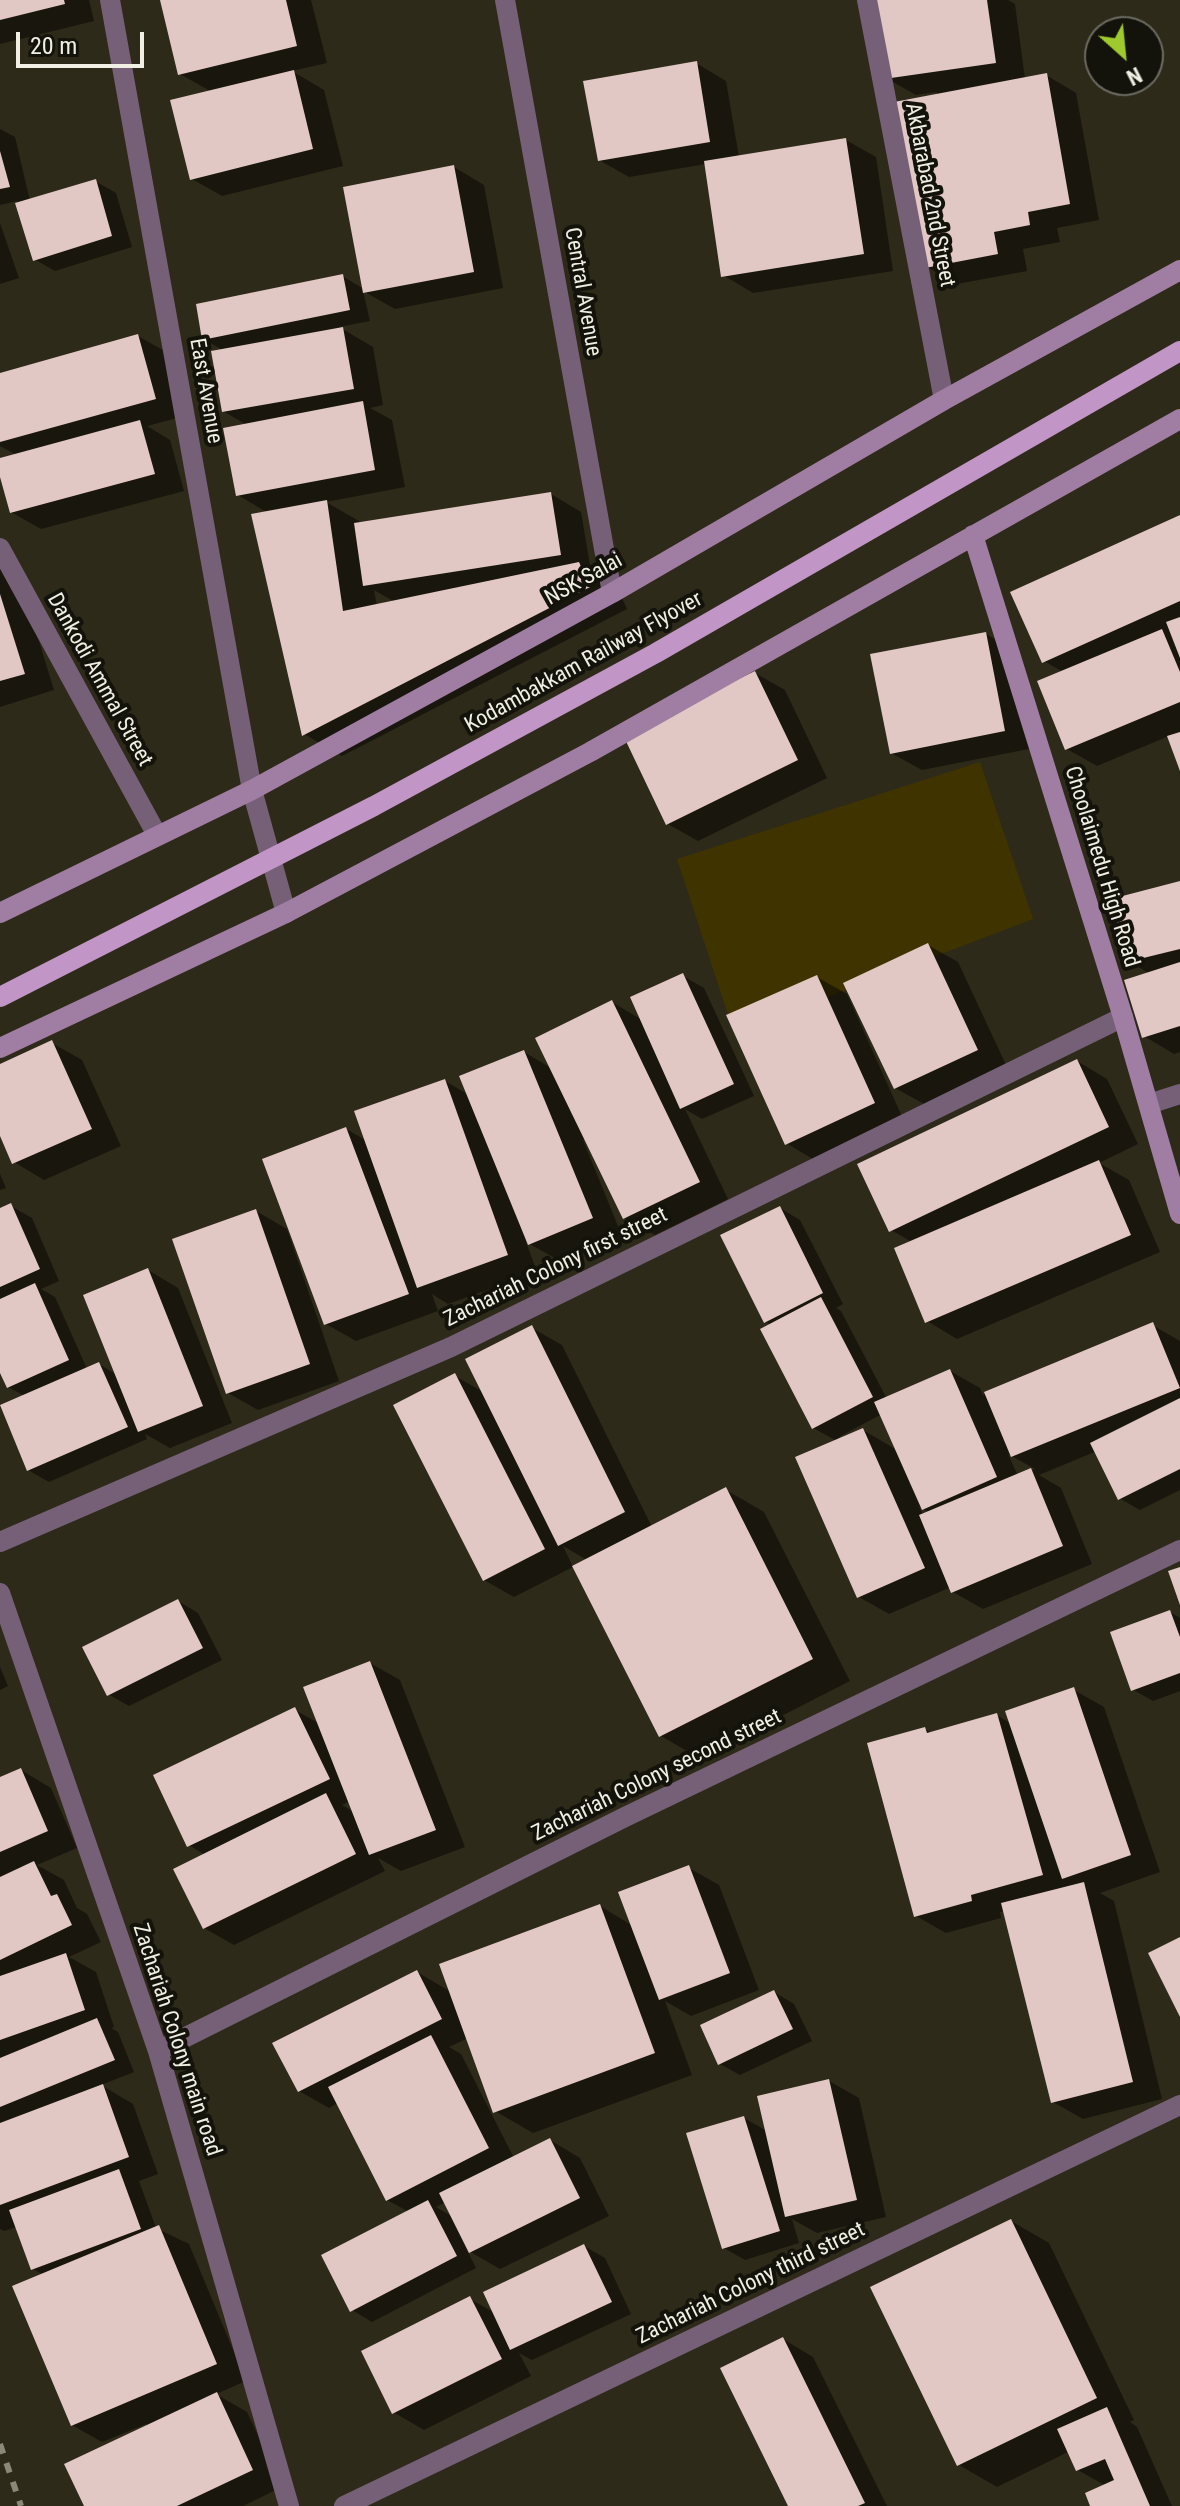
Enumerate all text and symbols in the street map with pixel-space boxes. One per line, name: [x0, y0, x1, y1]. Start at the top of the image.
scale bar: [20, 16, 148, 66]
north arrow: [1084, 16, 1164, 96]
text: 20 m: [30, 32, 77, 60]
text: N: [1123, 62, 1146, 90]
street label: Akbarabad 2nd Street: [898, 101, 960, 289]
street label: Central Avenue: [558, 226, 606, 358]
street label: East Avenue: [183, 336, 227, 446]
street label: NSK Salai: [541, 548, 627, 612]
street label: Kodambakkam Railway Flyover: [461, 587, 707, 739]
street label: Dankodi Ammal Street: [40, 589, 158, 771]
street label: Choolaimedu High Road: [1058, 763, 1144, 971]
street label: Zachariah Colony first street: [440, 1202, 672, 1334]
street label: Zachariah Colony second street: [528, 1704, 786, 1848]
street label: Zachariah Colony main road: [126, 1921, 226, 2159]
street label: Zachariah Colony third street: [633, 2217, 869, 2351]

